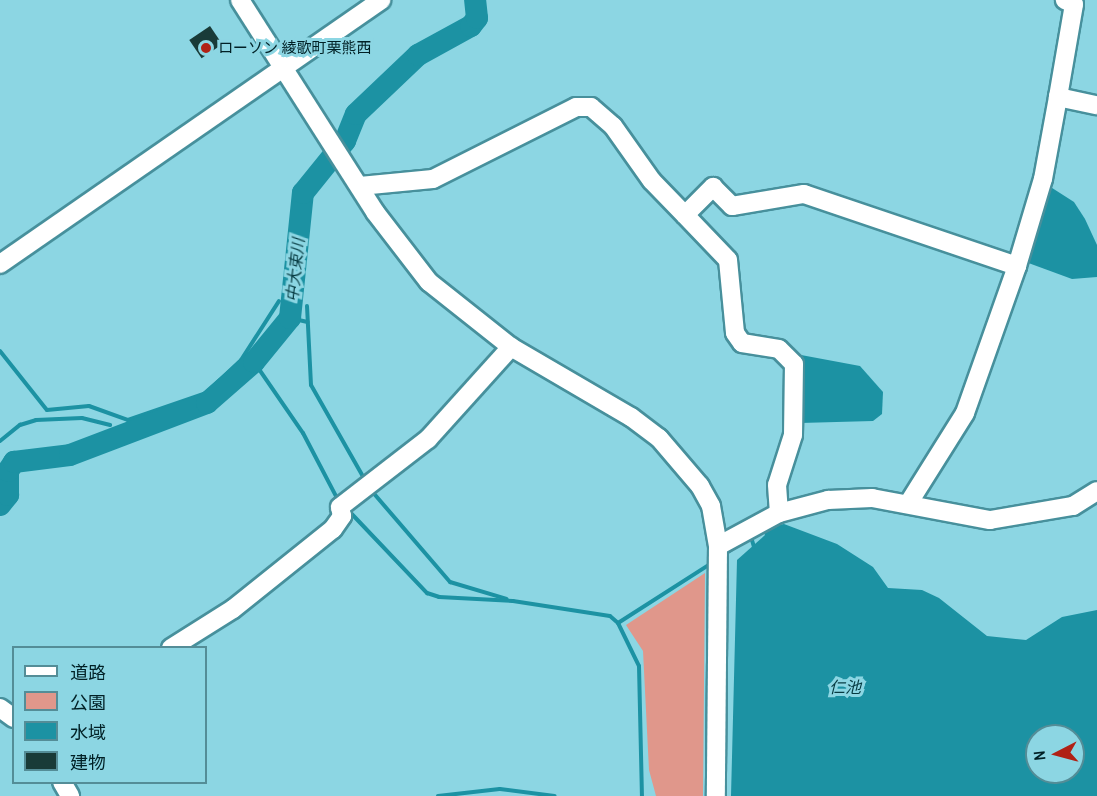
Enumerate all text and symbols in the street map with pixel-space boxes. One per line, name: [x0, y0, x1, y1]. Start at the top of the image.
place label: ローソン 綾歌町栗熊西: [218, 39, 371, 57]
marker: ローソン 綾歌町栗熊西: [199, 41, 213, 55]
water label: 中大束川: [282, 237, 308, 303]
legend: [12, 646, 207, 784]
text: 道路: [70, 660, 106, 685]
water label: 仁池: [829, 677, 861, 697]
text: 公園: [70, 690, 106, 715]
text: 水域: [70, 720, 106, 745]
north arrow: [1025, 724, 1085, 784]
text: 建物: [70, 750, 106, 775]
text: N: [1028, 750, 1051, 762]

